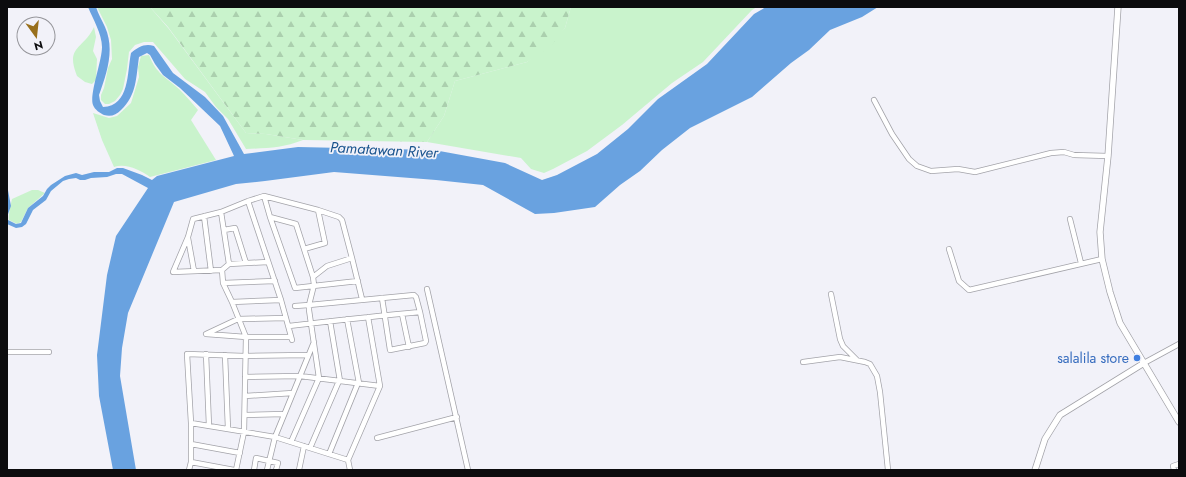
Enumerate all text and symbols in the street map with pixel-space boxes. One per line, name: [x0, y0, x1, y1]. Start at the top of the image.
north arrow: [16, 16, 56, 56]
text: N: [32, 37, 45, 55]
water label: Pamatawan River: [329, 136, 440, 164]
place label: salalila store: [1057, 348, 1129, 368]
marker: salalila store: [1132, 353, 1142, 363]

